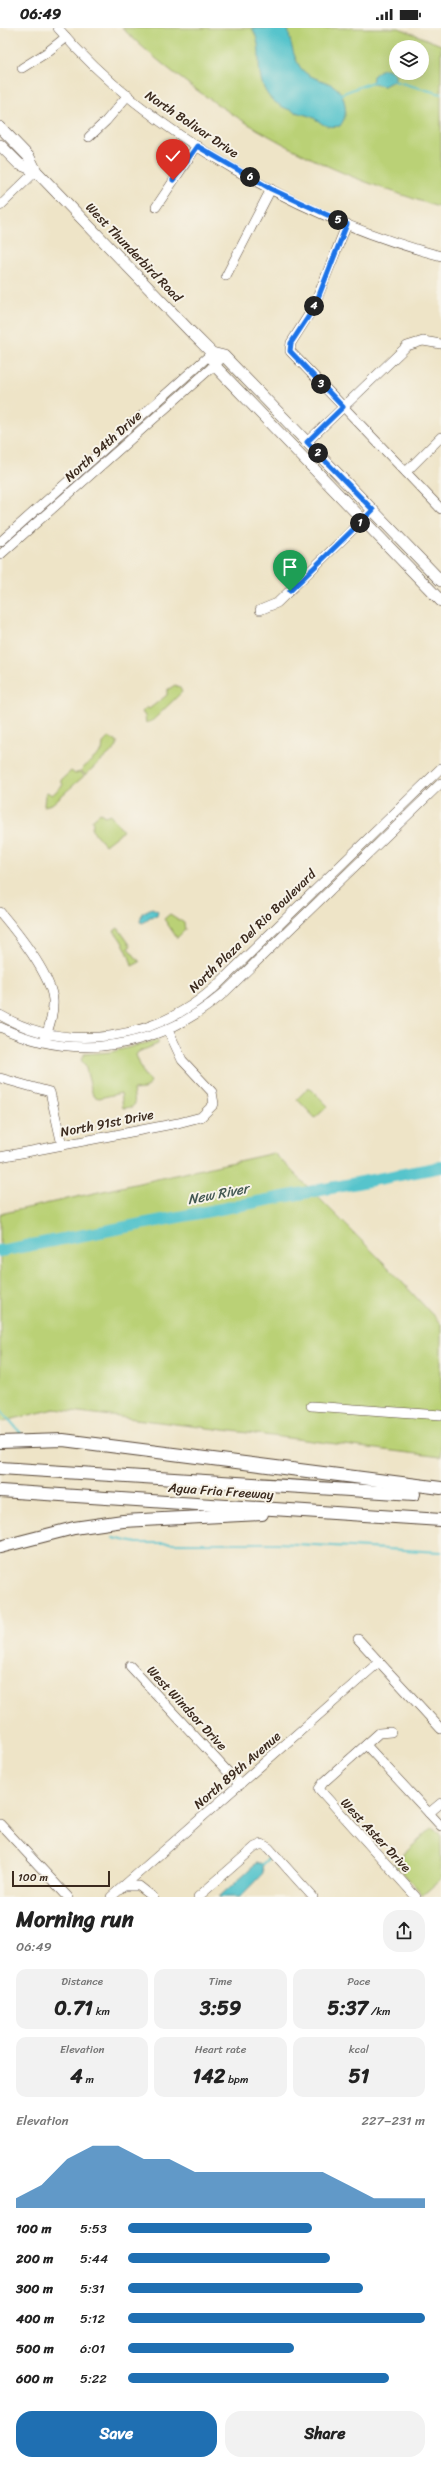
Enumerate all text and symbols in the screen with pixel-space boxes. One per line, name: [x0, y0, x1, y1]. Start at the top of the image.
text: 06:49: [20, 1, 61, 27]
map controls: [389, 40, 429, 80]
button: layers: [389, 40, 429, 80]
street label: North Bolivar Drive: [140, 84, 244, 164]
pin: [156, 139, 190, 180]
icon: check: [162, 145, 184, 167]
pin: 6: [240, 167, 260, 187]
text: 6: [247, 167, 253, 186]
street label: West Thunderbird Road: [80, 197, 189, 308]
pin: 5: [328, 210, 348, 230]
text: 5: [335, 210, 341, 229]
pin: 4: [304, 296, 324, 316]
text: 4: [311, 296, 317, 315]
pin: 3: [311, 374, 331, 394]
text: 3: [318, 374, 324, 393]
street label: North 94th Drive: [59, 404, 147, 487]
pin: 2: [308, 443, 328, 463]
text: 2: [315, 443, 321, 462]
pin: 1: [350, 513, 370, 533]
text: 1: [358, 513, 362, 532]
pin: [273, 550, 307, 591]
icon: arrive: [279, 556, 301, 578]
street label: North Plaza Del Rio Boulevard: [183, 863, 322, 998]
street label: North 91st Drive: [58, 1103, 156, 1143]
water label: New River: [185, 1175, 253, 1212]
street label: Agua Fria Freeway: [167, 1476, 275, 1506]
street label: West Windsor Drive: [141, 1660, 233, 1756]
street label: North 89th Avenue: [188, 1725, 286, 1815]
street label: West Aster Drive: [335, 1792, 417, 1878]
text: 100 m: [18, 1868, 48, 1887]
scale bar: [12, 1869, 110, 1888]
text: Morning run: [16, 1900, 134, 1939]
button: share: [383, 1910, 425, 1952]
text: 06:49: [16, 1935, 52, 1958]
text: Distance: [61, 1972, 103, 1991]
text: Time: [209, 1972, 232, 1991]
text: Pace: [347, 1972, 370, 1991]
text: 0.71: [54, 1991, 93, 2026]
text: 3:59: [200, 1991, 241, 2026]
text: 5:37: [327, 1991, 368, 2026]
text: km: [93, 2002, 110, 2021]
text: /km: [368, 2002, 390, 2021]
text: Elevation: [60, 2040, 104, 2059]
text: Heart rate: [195, 2040, 246, 2059]
text: kcal: [349, 2040, 369, 2059]
text: 4: [70, 2059, 83, 2094]
text: 142: [193, 2059, 225, 2094]
text: 51: [348, 2059, 369, 2094]
text: m: [83, 2070, 94, 2089]
text: bpm: [225, 2070, 248, 2089]
text: Elevation: [16, 2109, 69, 2132]
text: 227–231 m: [362, 2109, 425, 2132]
text: 100 m: [16, 2217, 51, 2240]
text: 5:53: [80, 2217, 107, 2240]
text: 200 m: [16, 2247, 53, 2270]
text: 5:44: [80, 2247, 108, 2270]
text: 300 m: [16, 2277, 53, 2300]
text: 5:31: [80, 2277, 105, 2300]
text: 400 m: [16, 2307, 54, 2330]
text: 5:12: [80, 2307, 105, 2330]
text: 500 m: [16, 2337, 54, 2360]
text: 6:01: [80, 2337, 105, 2360]
text: 600 m: [16, 2367, 53, 2390]
text: 5:22: [80, 2367, 107, 2390]
button: Save: [16, 2411, 217, 2457]
button: Share: [225, 2411, 425, 2457]

